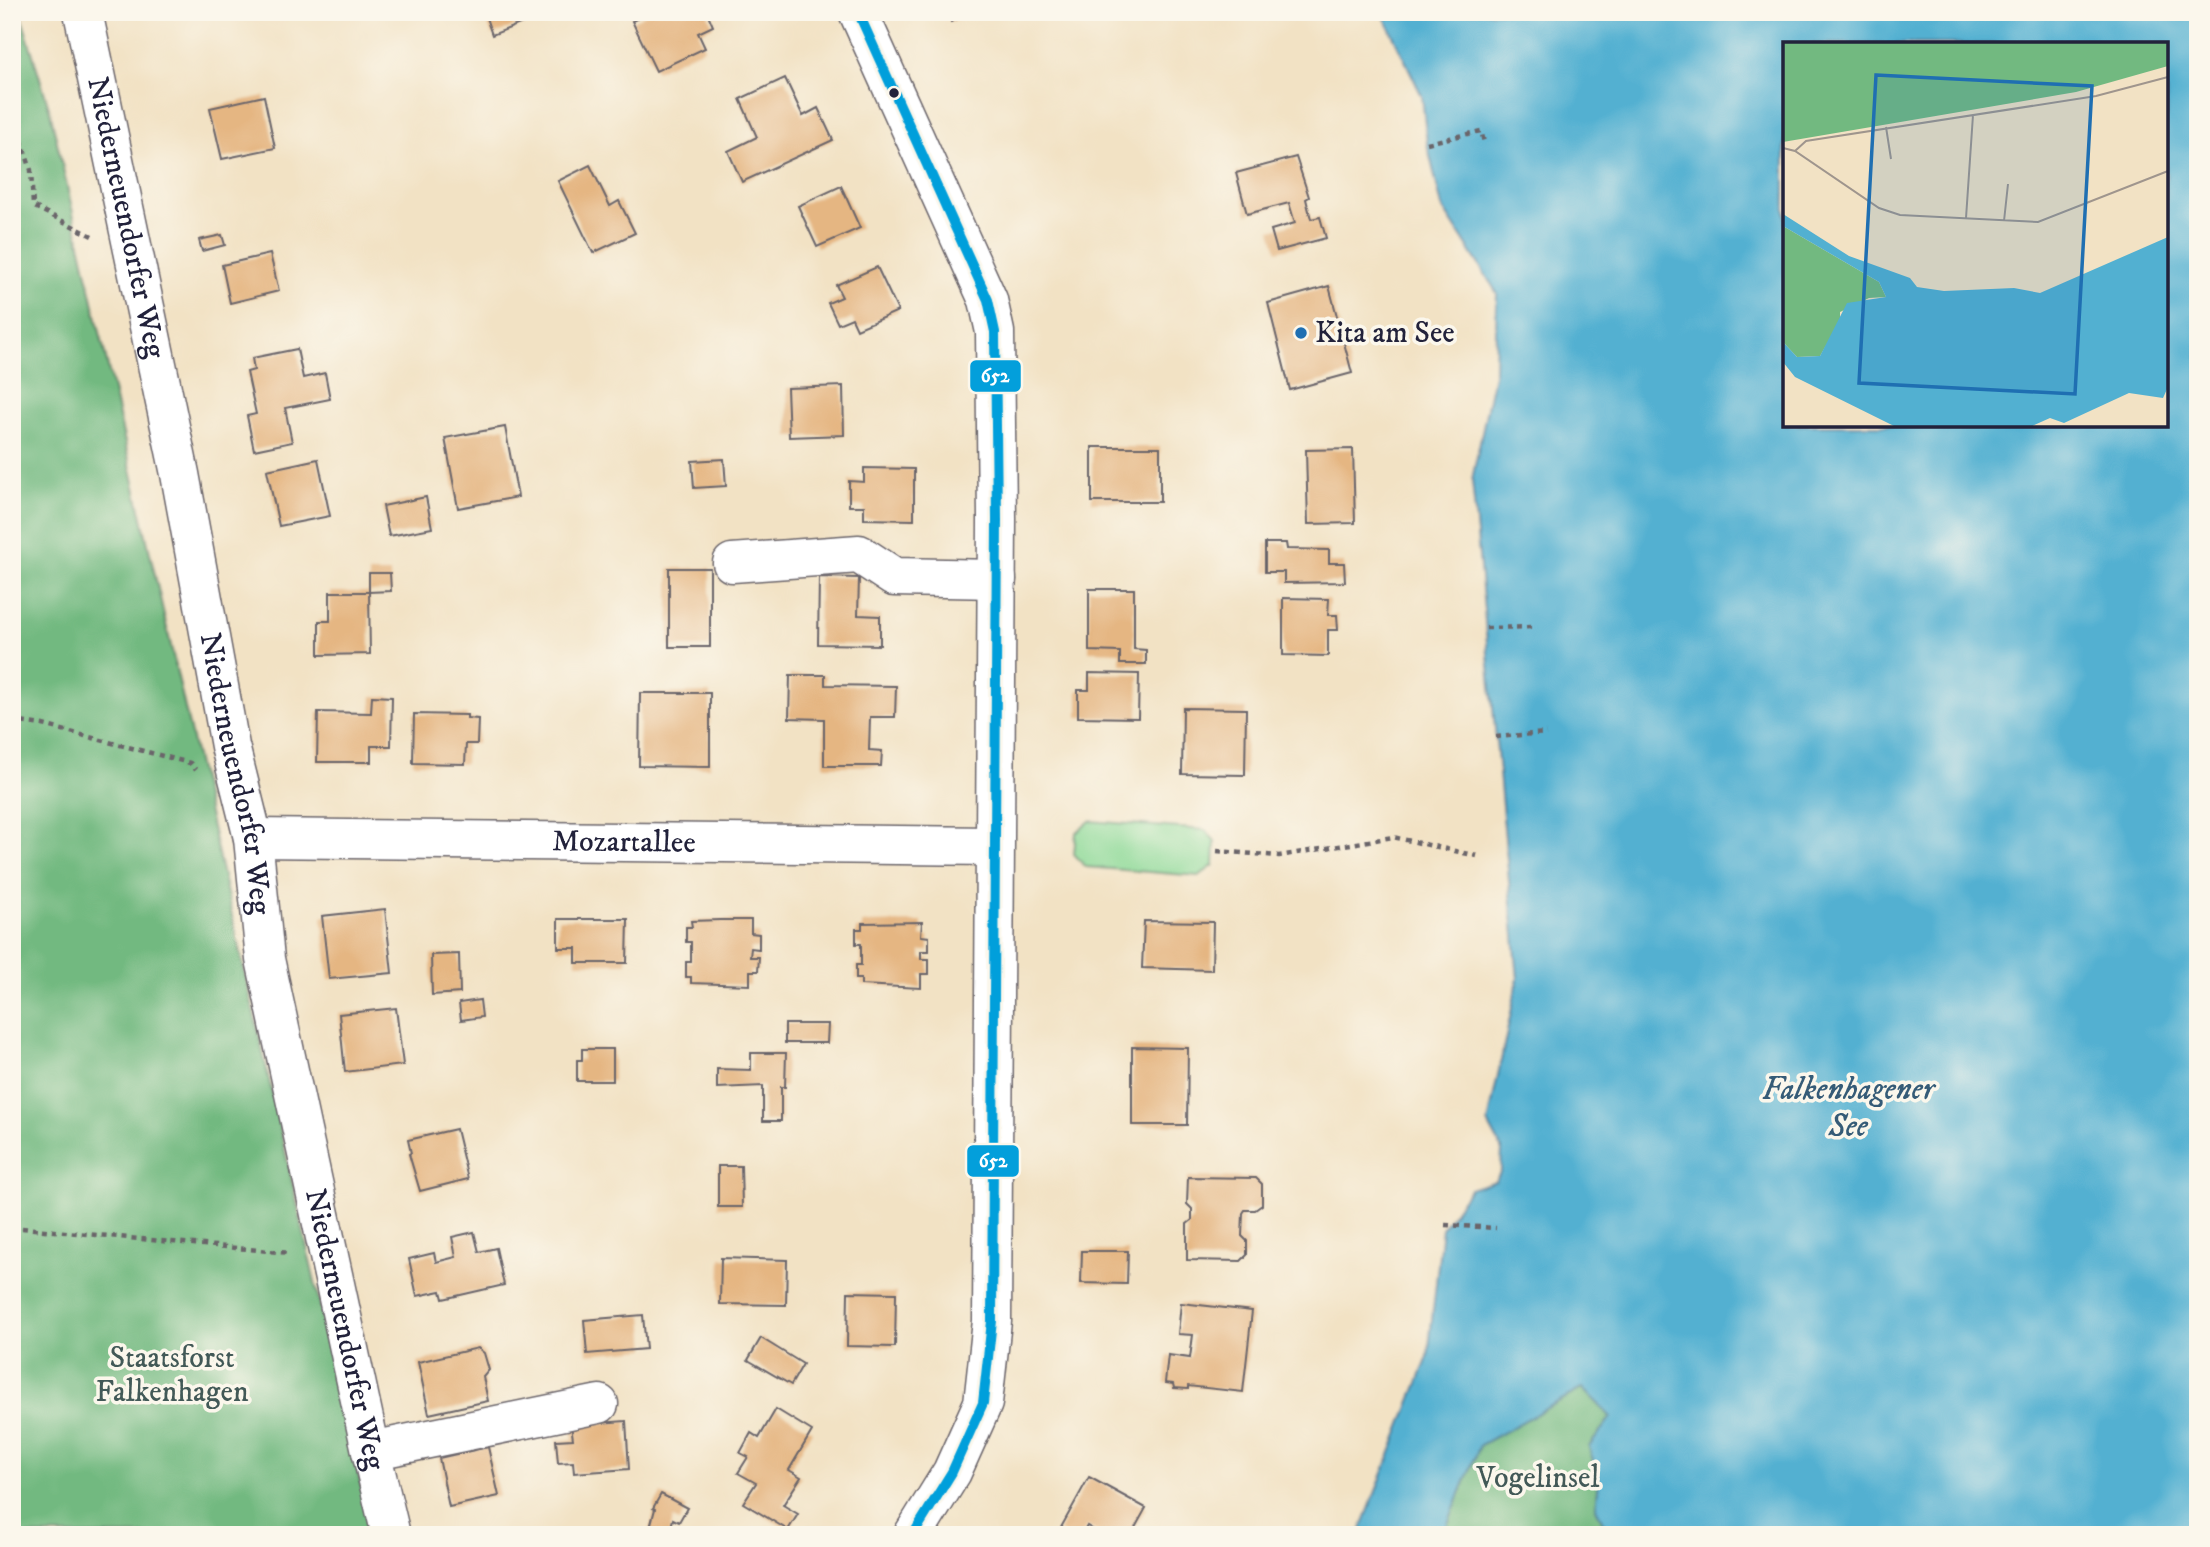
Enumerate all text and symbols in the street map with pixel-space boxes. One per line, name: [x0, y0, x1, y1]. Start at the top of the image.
inset map: [1783, 42, 2168, 427]
street label: Niederneuendorfer Weg: [79, 74, 174, 362]
unlabelled marker: [887, 86, 901, 100]
place label: Kita am See: [1315, 315, 1455, 352]
marker: Kita am See: [1293, 325, 1309, 341]
line badge: 652: [969, 359, 1022, 393]
text: 652: [981, 365, 1010, 388]
street label: Niederneuendorfer Weg: [191, 630, 279, 917]
street label: Mozartallee: [552, 823, 696, 861]
water label: Falkenhagener See: [1762, 1070, 1937, 1147]
line badge: 652: [966, 1144, 1020, 1178]
text: 652: [979, 1150, 1008, 1173]
street label: Niederneuendorfer Weg: [297, 1186, 393, 1474]
park label: Staatsforst Falkenhagen: [95, 1340, 249, 1411]
park label: Vogelinsel: [1476, 1460, 1599, 1497]

